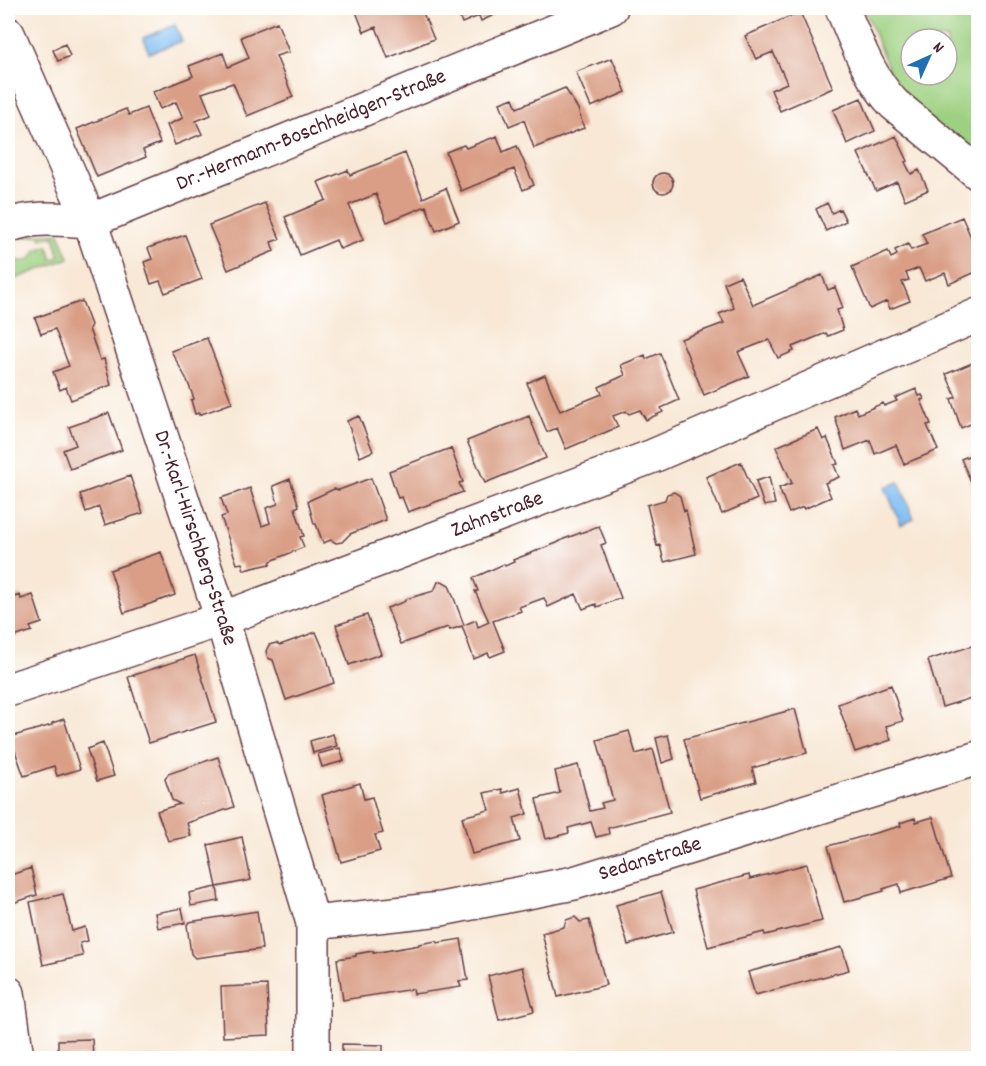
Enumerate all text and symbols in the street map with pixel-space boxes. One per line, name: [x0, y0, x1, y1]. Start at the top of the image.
north arrow: [899, 27, 959, 87]
text: N: [927, 37, 949, 59]
street label: Dr.-Hermann-Boschheidgen-Straße: [172, 61, 451, 200]
street label: Dr.-Karl-Hirschberg-Straße: [145, 426, 245, 649]
street label: Zahnstraße: [447, 483, 548, 546]
street label: Sedanstraße: [595, 829, 705, 890]

